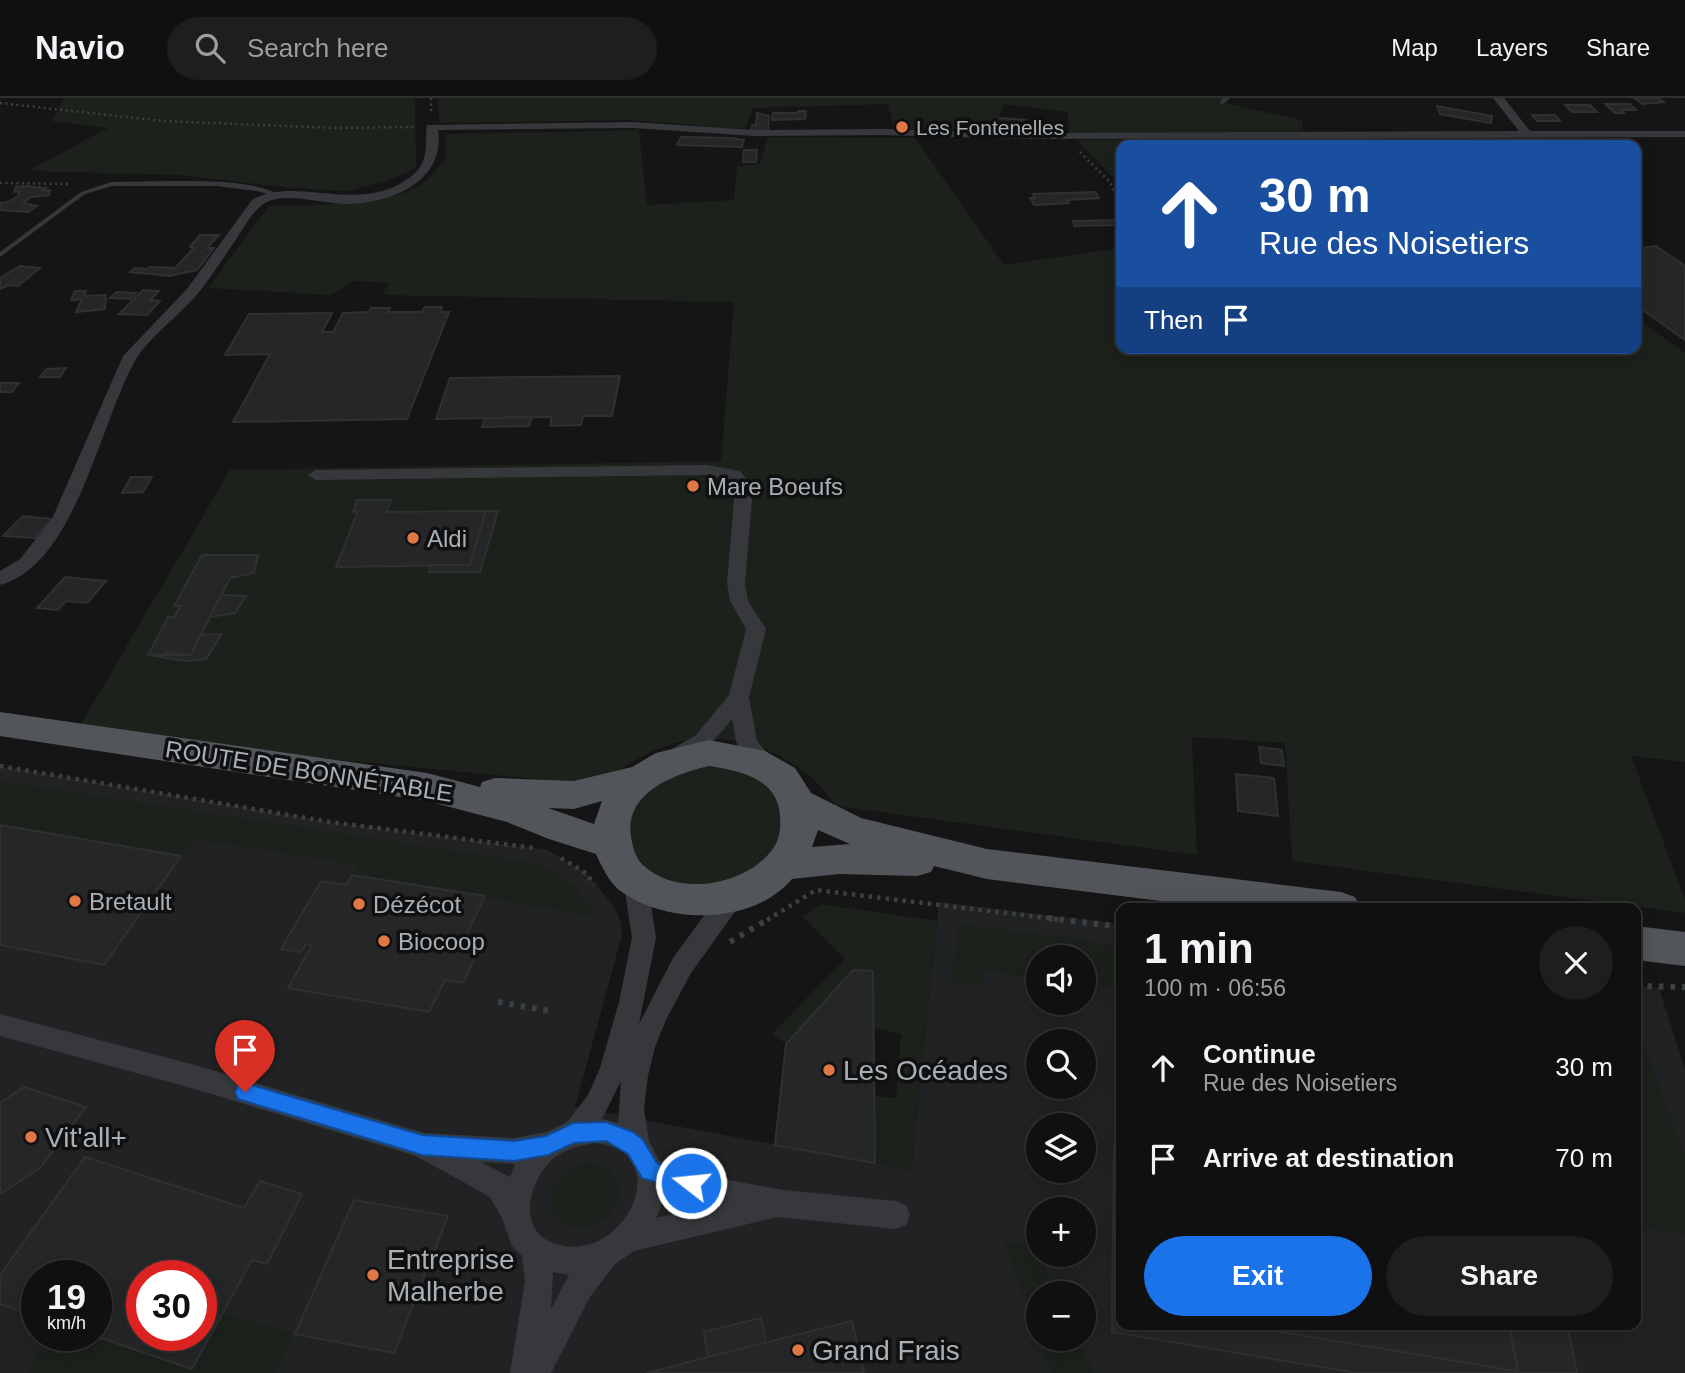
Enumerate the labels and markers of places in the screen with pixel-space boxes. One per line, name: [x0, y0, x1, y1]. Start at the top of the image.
place label: Les Fontenelles: [916, 116, 1064, 139]
marker: Les Fontenelles: [894, 119, 910, 135]
place label: Mare Boeufs: [707, 473, 843, 500]
marker: Mare Boeufs: [685, 478, 701, 494]
place label: Aldi: [427, 525, 467, 552]
marker: Aldi: [405, 530, 421, 546]
place label: Bretault: [89, 888, 172, 915]
place label: Dézécot: [373, 891, 461, 918]
marker: Bretault: [67, 893, 83, 909]
marker: Dézécot: [351, 896, 367, 912]
place label: Biocoop: [398, 928, 485, 955]
marker: Biocoop: [376, 933, 392, 949]
pin: [215, 1020, 275, 1092]
place label: Les Océades: [843, 1055, 1008, 1086]
marker: Les Océades: [821, 1062, 837, 1078]
place label: Vit'all+: [45, 1122, 127, 1153]
marker: Vit'all+: [23, 1129, 39, 1145]
place label: Entreprise Malherbe: [387, 1244, 515, 1307]
marker: Entreprise Malherbe: [365, 1267, 381, 1283]
place label: Grand Frais: [812, 1335, 960, 1366]
marker: Grand Frais: [790, 1342, 806, 1358]

